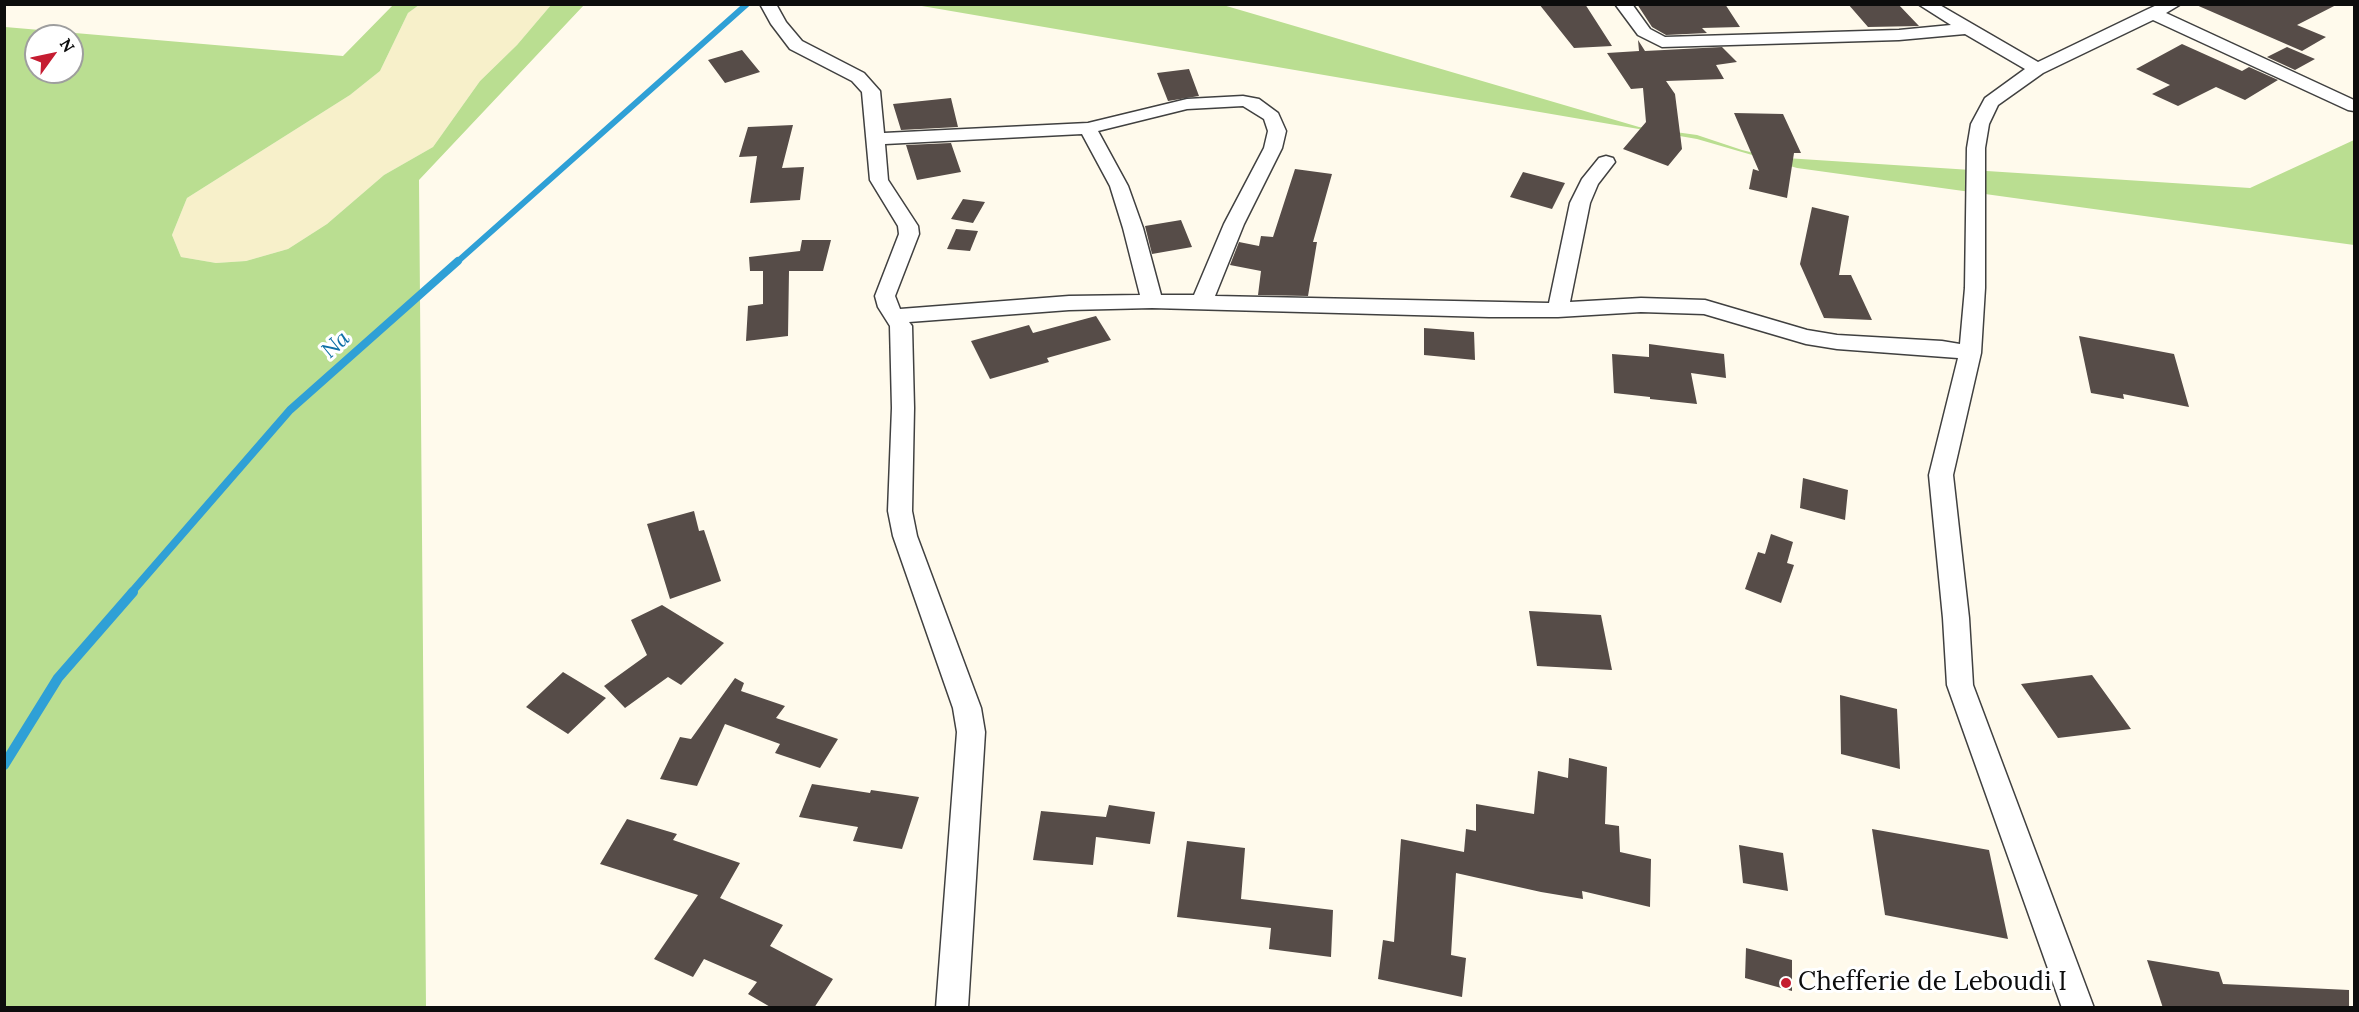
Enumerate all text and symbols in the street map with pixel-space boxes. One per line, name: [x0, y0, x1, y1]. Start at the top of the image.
north arrow: [24, 24, 84, 84]
text: N: [56, 35, 79, 56]
water label: Na: [317, 326, 355, 364]
place label: Chefferie de Leboudi I: [1798, 967, 2067, 999]
marker: Chefferie de Leboudi I: [1779, 976, 1793, 990]

